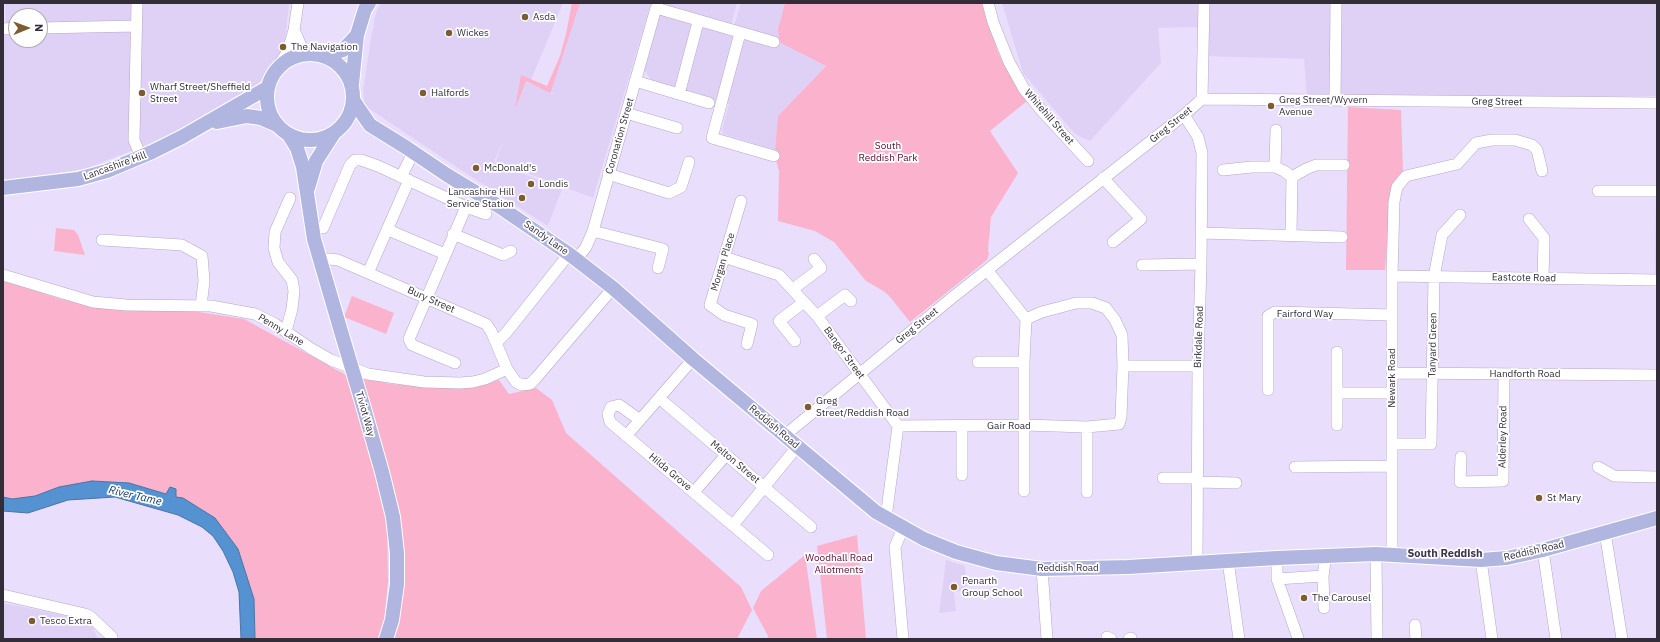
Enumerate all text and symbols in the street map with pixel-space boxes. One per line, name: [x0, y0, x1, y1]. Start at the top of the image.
north arrow: [8, 8, 48, 48]
place label: Asda: [533, 11, 555, 23]
marker: Asda: [520, 12, 530, 22]
text: N: [32, 24, 46, 32]
place label: Wickes: [457, 27, 489, 39]
marker: Wickes: [444, 28, 454, 38]
place label: The Navigation: [291, 41, 358, 53]
marker: The Navigation: [278, 42, 288, 52]
place label: Wharf Street/Sheffield Street: [150, 81, 250, 104]
place label: Halfords: [431, 87, 469, 99]
street label: Whitehill Street: [1022, 87, 1076, 147]
marker: Wharf Street/Sheffield Street: [137, 88, 147, 98]
marker: Halfords: [418, 88, 428, 98]
place label: Greg Street/Wyvern Avenue: [1279, 94, 1368, 118]
street label: Coronation Street: [603, 96, 637, 176]
street label: Greg Street: [1471, 96, 1523, 108]
marker: Greg Street/Wyvern Avenue: [1266, 101, 1276, 111]
street label: Greg Street: [1147, 104, 1195, 146]
park label: South Reddish Park: [859, 140, 917, 164]
street label: Lancashire Hill: [82, 149, 148, 183]
place label: McDonald's: [484, 162, 536, 174]
marker: McDonald's: [471, 163, 481, 173]
place label: Londis: [539, 178, 568, 190]
marker: Londis: [526, 179, 536, 189]
place label: Lancashire Hill Service Station: [447, 186, 514, 210]
marker: Lancashire Hill Service Station: [517, 193, 527, 203]
street label: Sandy Lane: [521, 218, 571, 258]
street label: Morgan Place: [708, 231, 738, 293]
street label: Eastcote Road: [1492, 271, 1556, 285]
street label: Bury Street: [405, 284, 457, 316]
street label: Greg Street: [893, 305, 941, 347]
street label: Birkdale Road: [1192, 306, 1206, 368]
street label: Fairford Way: [1277, 308, 1333, 320]
street label: Penny Lane: [256, 312, 306, 348]
street label: Tanyard Green: [1426, 312, 1440, 378]
street label: Bangor Street: [821, 324, 867, 382]
street label: Newark Road: [1386, 348, 1398, 408]
street label: Handforth Road: [1490, 368, 1560, 380]
street label: Tiviot Way: [353, 390, 377, 438]
place label: Greg Street/Reddish Road: [816, 395, 909, 418]
marker: Greg Street/Reddish Road: [803, 402, 813, 412]
street label: Reddish Road: [746, 403, 802, 451]
street label: Alderley Road: [1496, 406, 1510, 468]
street label: Gair Road: [987, 420, 1031, 432]
street label: Melton Street: [708, 438, 762, 486]
street label: Hilda Grove: [646, 451, 694, 493]
water label: River Tame: [107, 483, 163, 509]
place label: St Mary: [1547, 492, 1581, 504]
marker: St Mary: [1534, 493, 1544, 503]
street label: Reddish Road: [1503, 538, 1565, 564]
district label: South Reddish: [1407, 547, 1483, 561]
park label: Woodhall Road Allotments: [805, 552, 873, 576]
street label: Reddish Road: [1037, 562, 1099, 574]
place label: Penarth Group School: [962, 575, 1022, 598]
marker: Penarth Group School: [949, 582, 959, 592]
place label: The Carousel: [1312, 592, 1371, 604]
marker: The Carousel: [1299, 593, 1309, 603]
place label: Tesco Extra: [40, 615, 92, 627]
marker: Tesco Extra: [27, 616, 37, 626]

